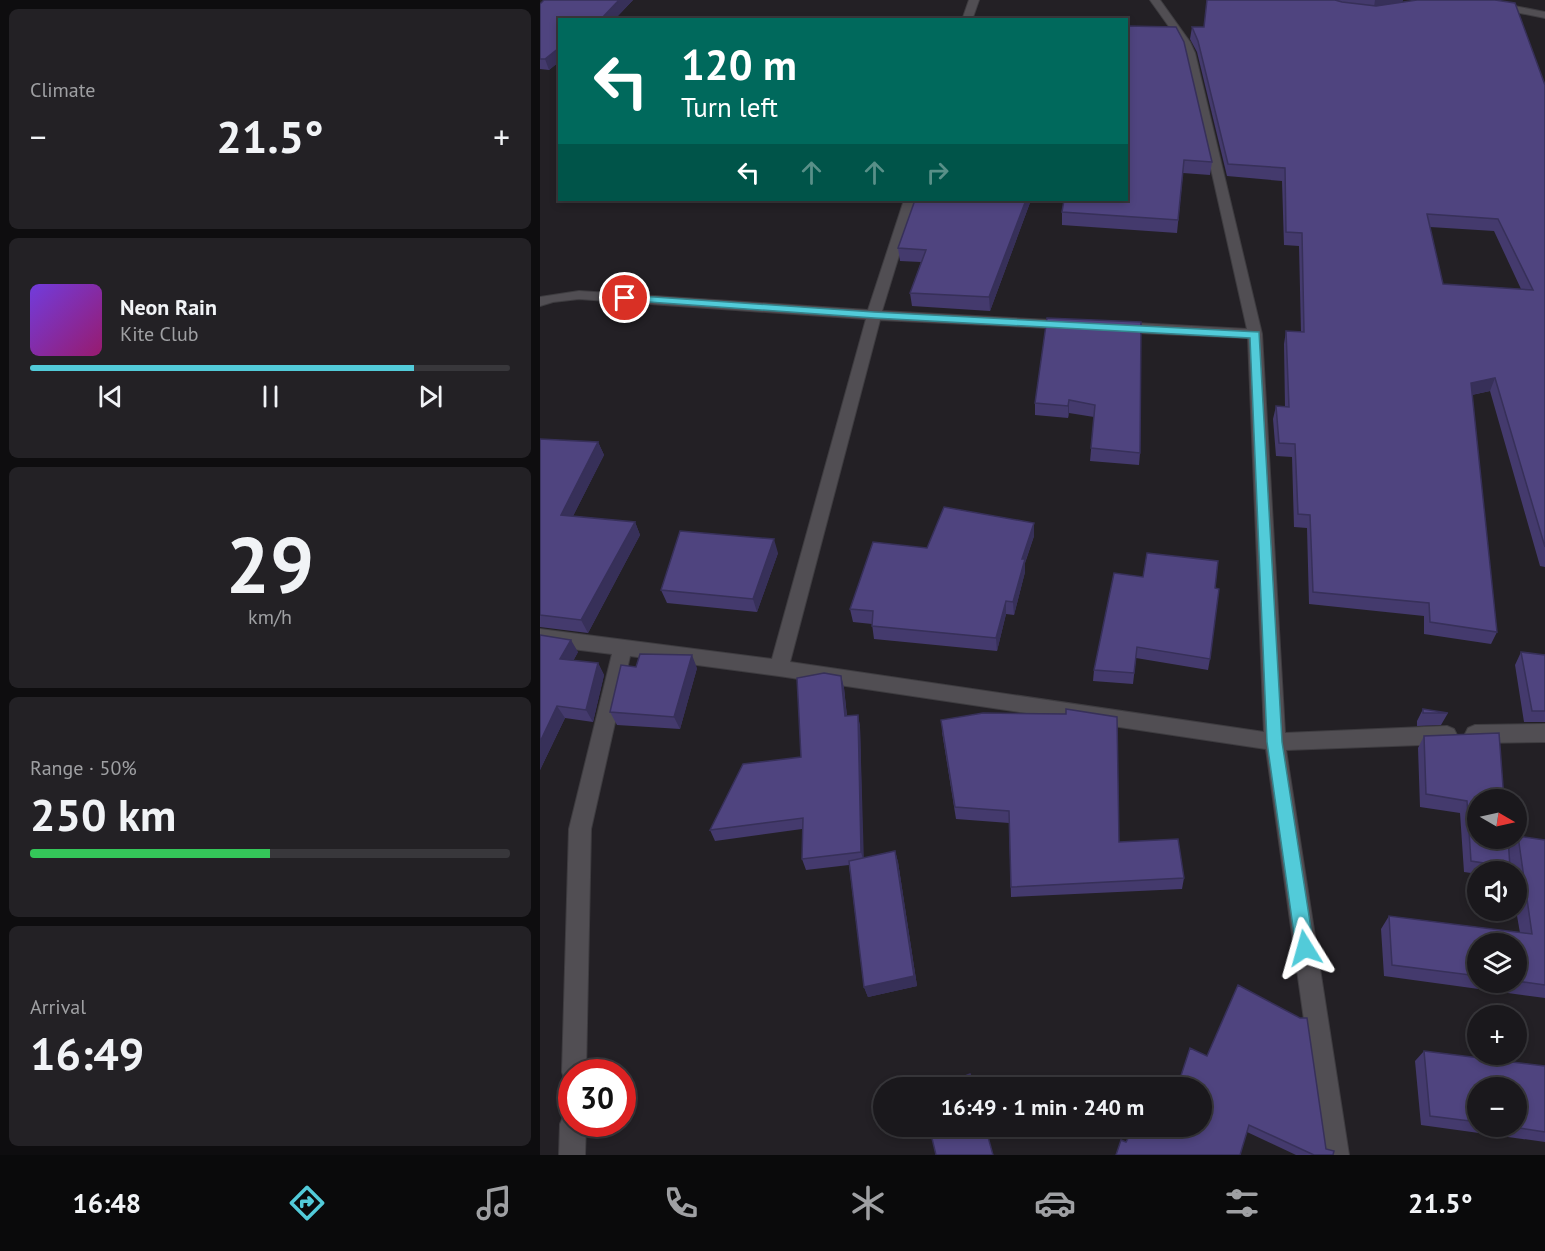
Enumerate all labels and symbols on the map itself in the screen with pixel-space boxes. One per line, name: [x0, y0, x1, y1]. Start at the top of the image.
pin: [599, 272, 650, 323]
north arrow: [1467, 789, 1527, 849]
position arrow: [1273, 916, 1337, 980]
speed limit sign: 30: [558, 1059, 636, 1137]

